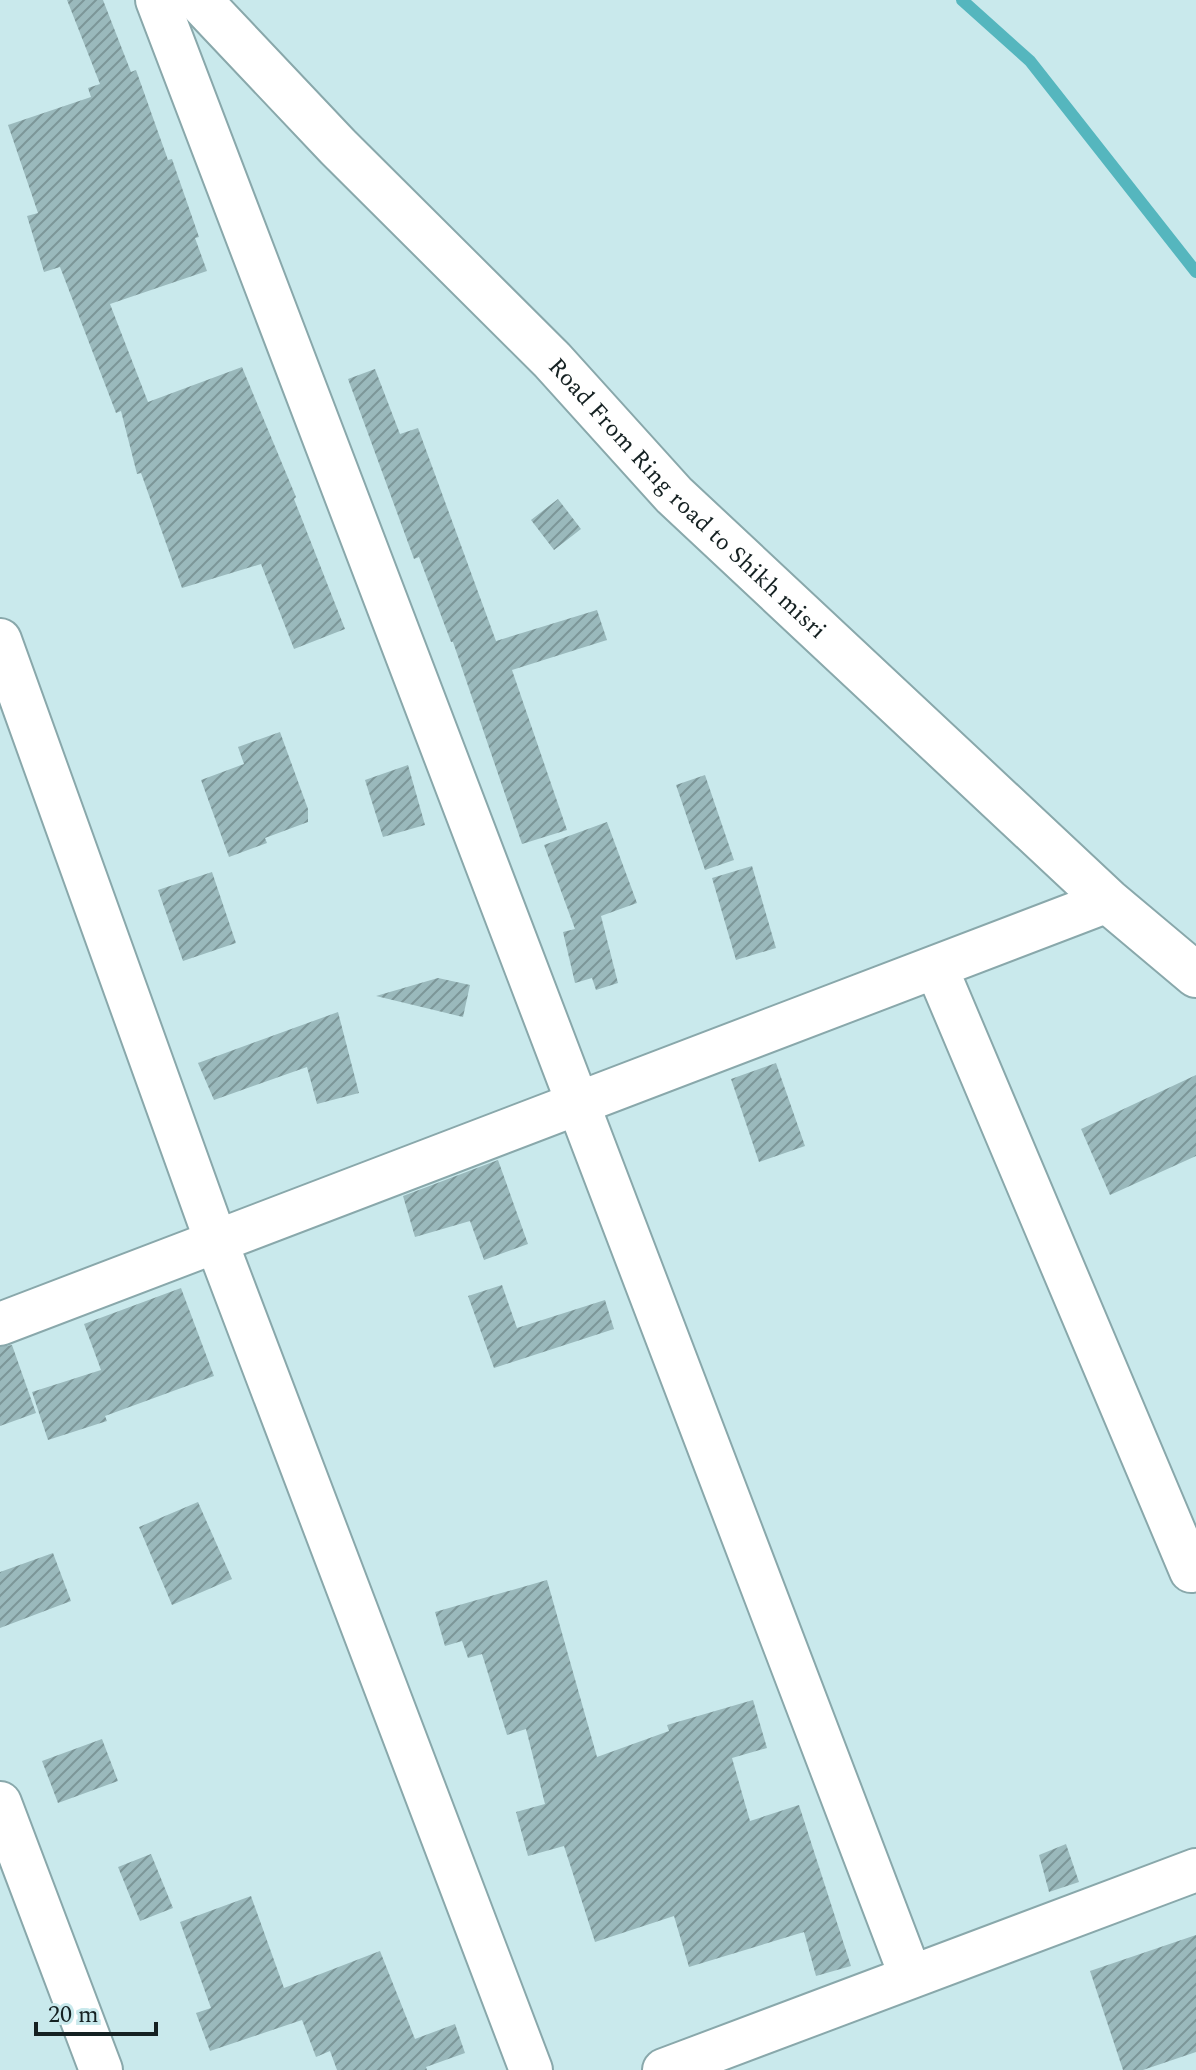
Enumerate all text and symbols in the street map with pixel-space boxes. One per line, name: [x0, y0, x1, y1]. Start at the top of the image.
street label: Road From Ring road to Shikh misri: [539, 350, 834, 648]
scale bar: [36, 1986, 156, 2036]
text: 20 m: [48, 1997, 99, 2033]

